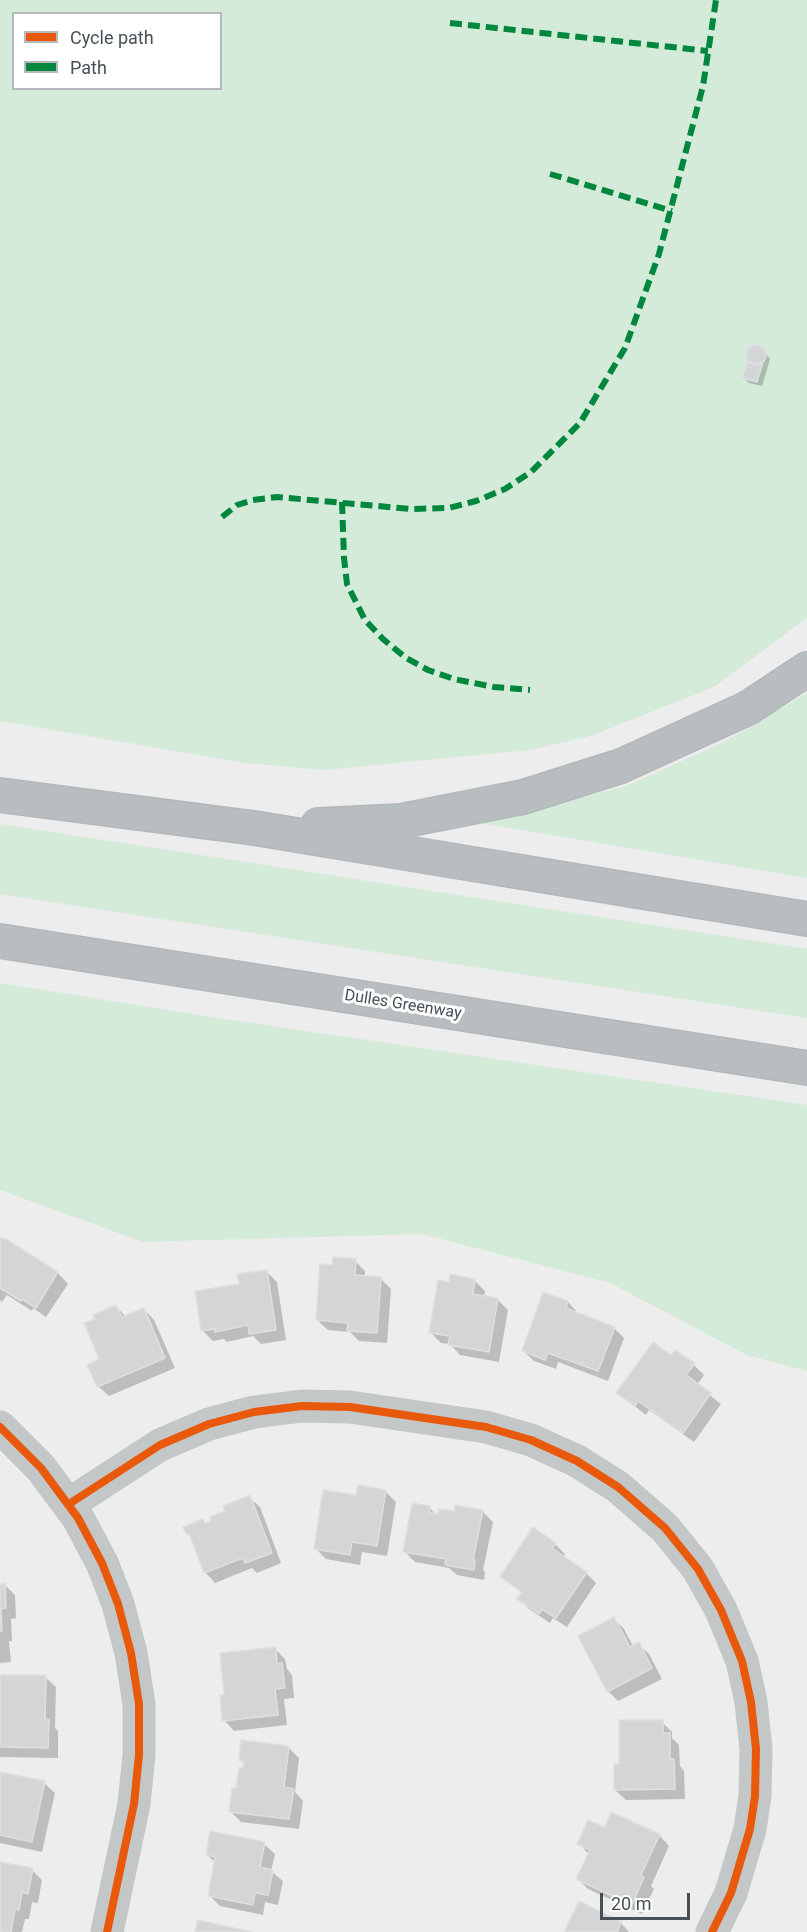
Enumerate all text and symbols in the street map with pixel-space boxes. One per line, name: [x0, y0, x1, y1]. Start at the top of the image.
legend: [12, 12, 222, 90]
text: Cycle path: [70, 27, 154, 48]
text: Path: [70, 57, 107, 78]
street label: Dulles Greenway: [343, 986, 463, 1024]
scale bar: [603, 1881, 693, 1919]
text: 20 m: [611, 1893, 651, 1914]

